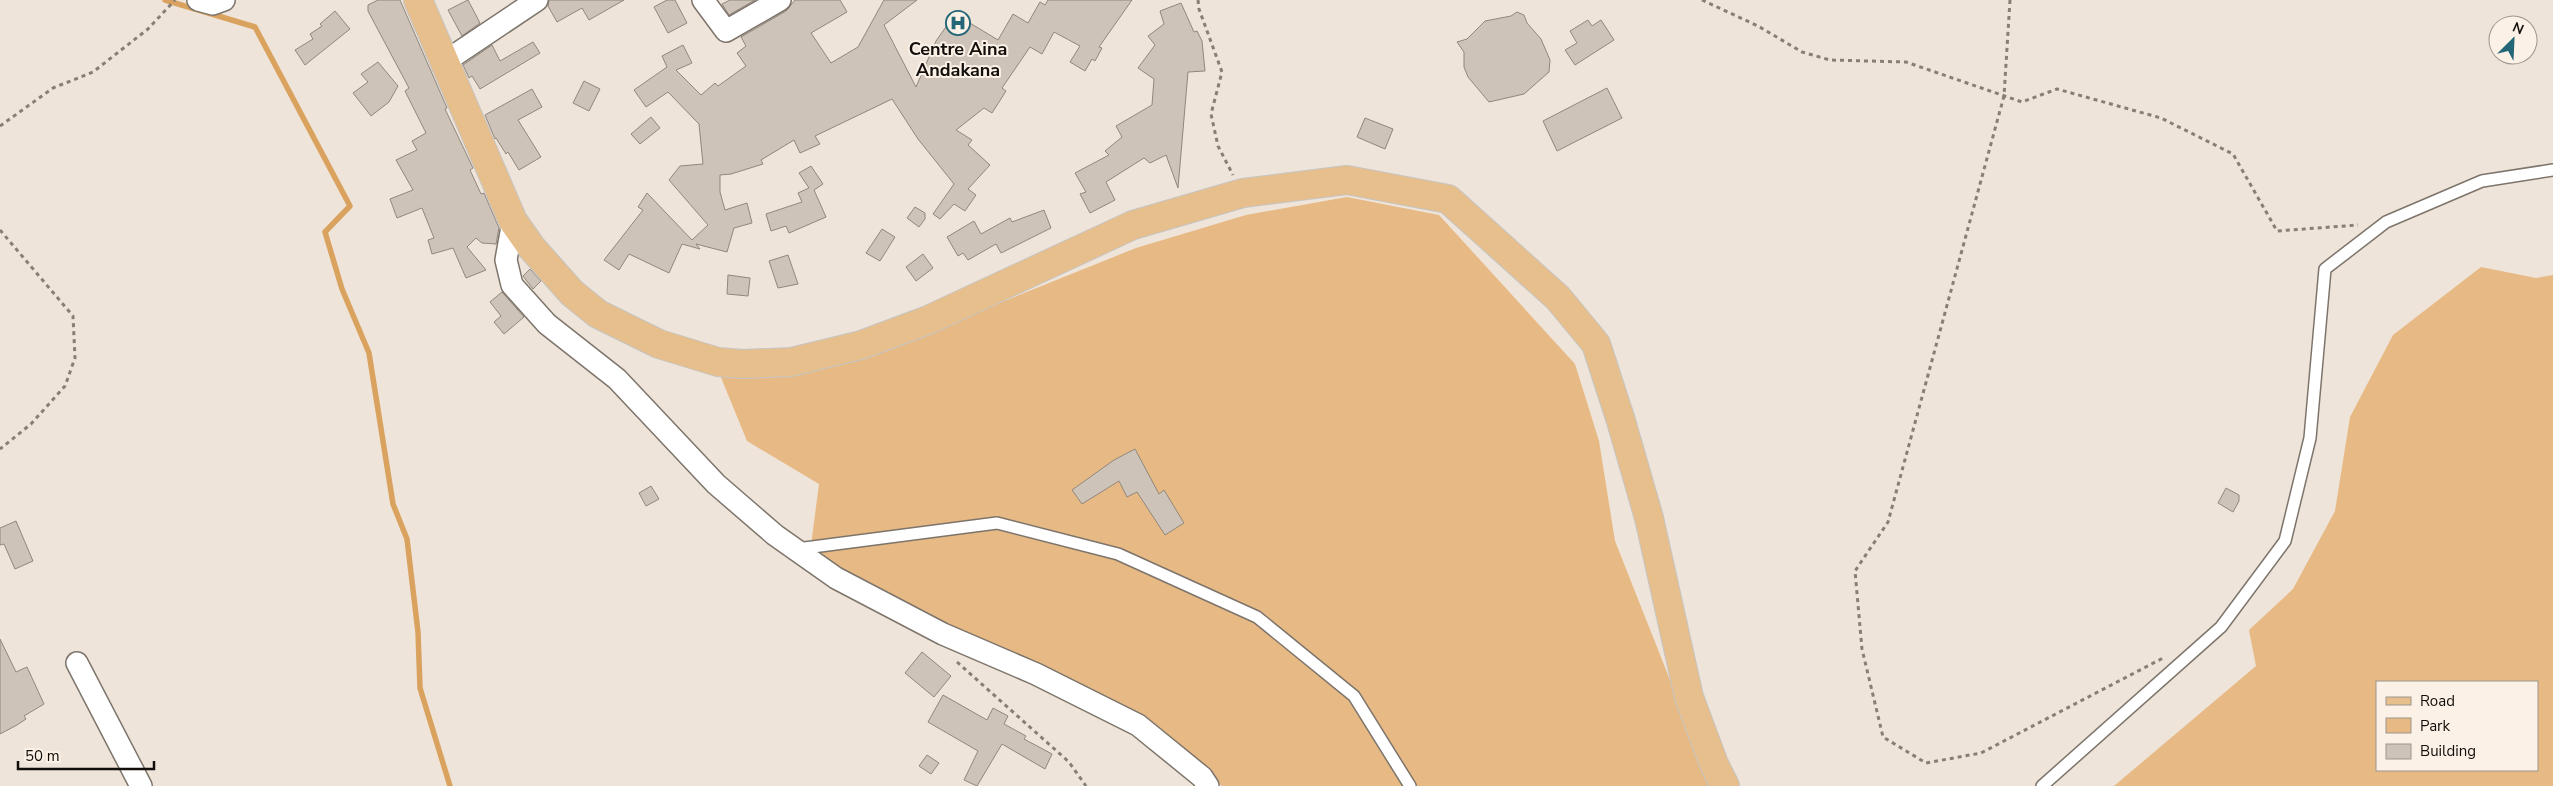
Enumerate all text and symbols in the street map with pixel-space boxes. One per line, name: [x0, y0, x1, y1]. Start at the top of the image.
hospital icon: Centre Aina Andakana: [945, 10, 971, 36]
north arrow: [2488, 15, 2538, 65]
text: N: [2509, 18, 2527, 39]
place label: Centre Aina Andakana: [909, 37, 1007, 82]
legend: [2376, 681, 2538, 771]
text: Road: [2420, 691, 2455, 711]
text: Park: [2420, 716, 2450, 736]
scale bar: [18, 738, 154, 770]
text: Building: [2420, 741, 2476, 761]
text: 50 m: [25, 746, 60, 766]

